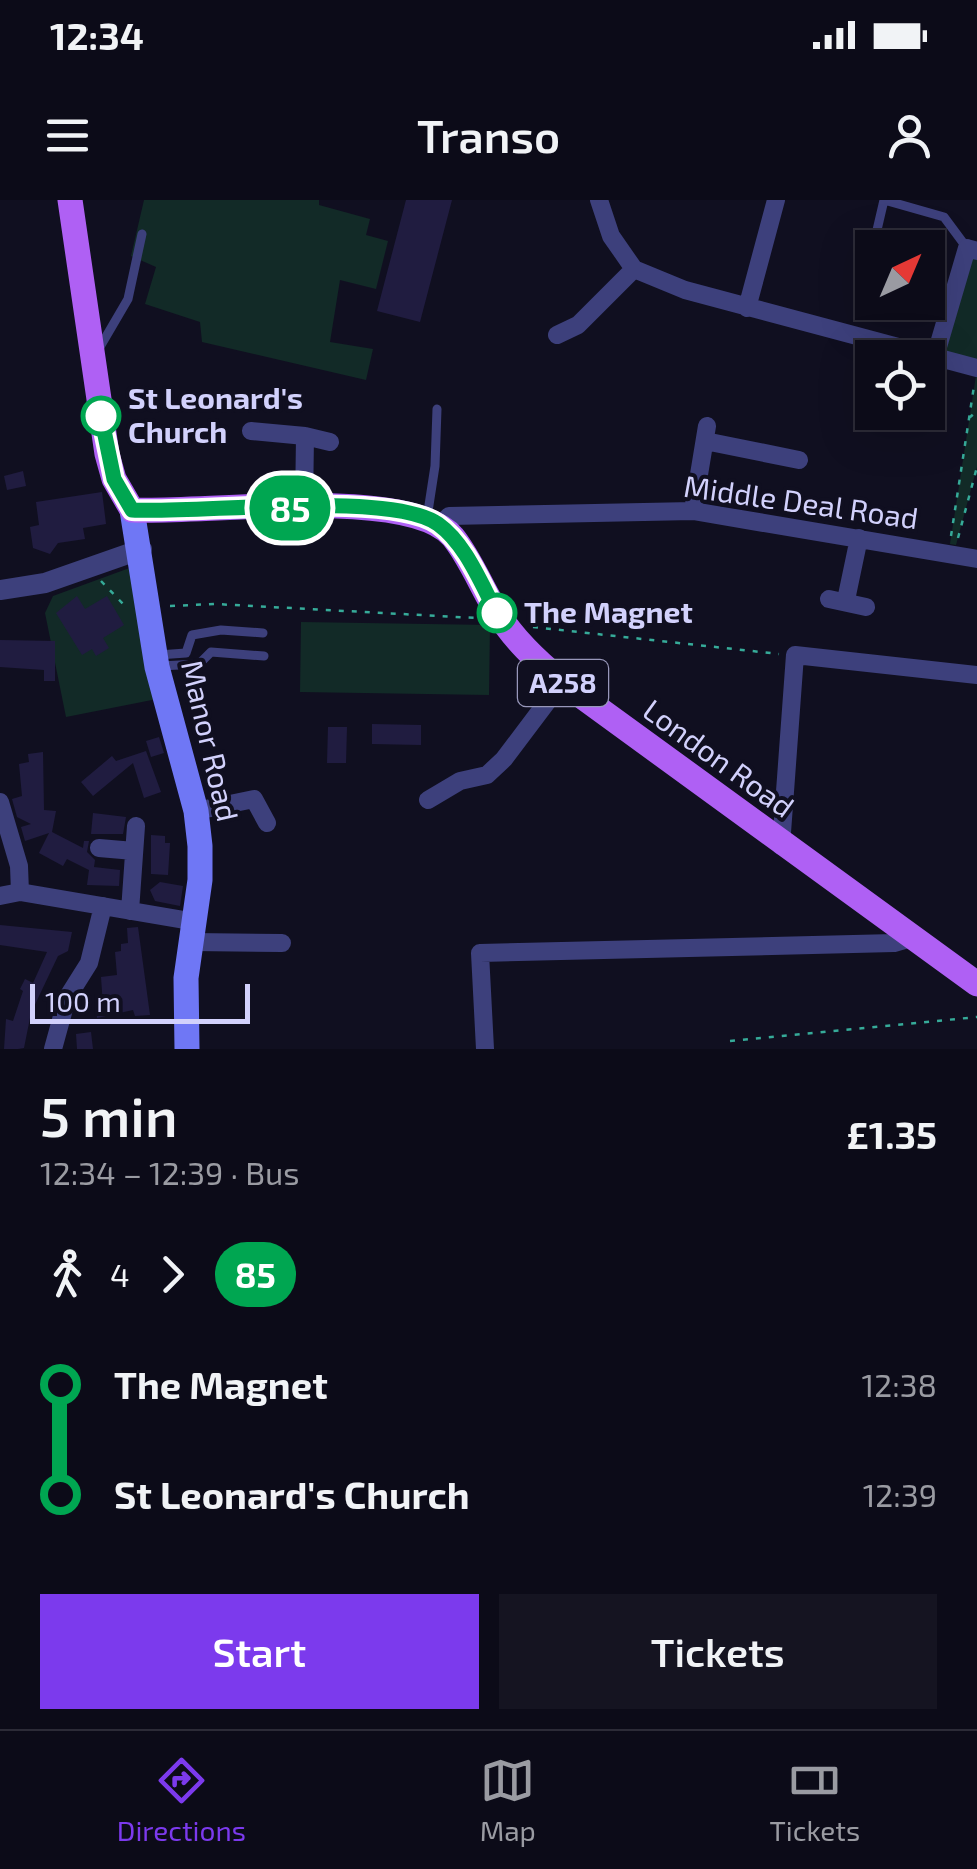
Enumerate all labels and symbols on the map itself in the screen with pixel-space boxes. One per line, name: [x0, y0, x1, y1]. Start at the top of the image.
north arrow: [855, 230, 945, 320]
place label: St Leonard's Church: [128, 379, 303, 449]
marker: St Leonard's Church: [82, 397, 120, 435]
street label: Middle Deal Road: [682, 467, 921, 535]
line badge: 85: [245, 476, 335, 540]
place label: The Magnet: [524, 593, 693, 629]
marker: The Magnet: [478, 594, 516, 632]
street label: Manor Road: [175, 656, 247, 825]
road number: A258: [518, 660, 608, 706]
street label: London Road: [637, 691, 801, 824]
scale bar: [30, 979, 250, 1024]

